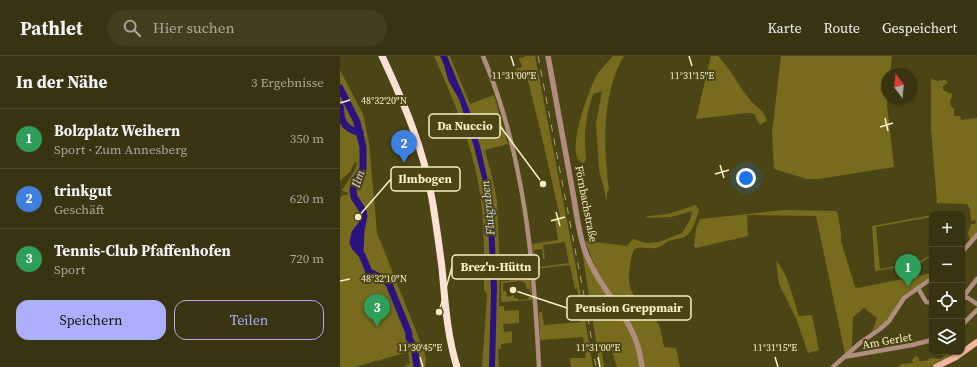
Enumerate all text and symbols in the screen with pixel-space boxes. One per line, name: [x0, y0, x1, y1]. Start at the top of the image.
search box: [107, 10, 387, 46]
text: Pathlet: [20, 15, 83, 41]
icon: search: [121, 17, 143, 39]
text: Hier suchen: [153, 17, 235, 38]
text: Karte: [767, 18, 802, 38]
text: Route: [824, 18, 860, 38]
text: Gespeichert: [882, 18, 957, 38]
north arrow: [881, 68, 917, 104]
text: 11°31'00"E: [492, 69, 536, 82]
text: 11°31'15"E: [670, 69, 714, 82]
text: In der Nähe: [16, 70, 107, 94]
text: 3 Ergebnisse: [251, 74, 324, 91]
text: 48°32'20"N: [361, 94, 407, 107]
callout: Da Nuccio: [429, 114, 500, 138]
text: Da Nuccio: [437, 118, 493, 134]
text: Bolzplatz Weihern: [54, 120, 180, 141]
text: 1: [25, 130, 33, 147]
text: 350 m: [290, 130, 324, 147]
pin: 2: [391, 130, 417, 163]
text: Sport · Zum Annesberg: [54, 141, 187, 158]
street label: Förnbachstraße: [571, 164, 601, 244]
callout: Ilmbogen: [391, 167, 460, 191]
water label: Ilm: [347, 168, 368, 191]
your location: [736, 168, 756, 188]
text: Ilmbogen: [398, 171, 452, 187]
text: trinkgut: [54, 180, 112, 201]
water label: Flutgraben: [477, 180, 499, 237]
text: 2: [25, 190, 33, 207]
text: 620 m: [290, 190, 324, 207]
text: Geschäft: [54, 201, 104, 218]
map controls: [929, 211, 965, 355]
button: +: [929, 211, 965, 247]
text: Tennis-Club Pfaffenhofen: [54, 240, 231, 261]
button: −: [929, 247, 965, 283]
text: 3: [25, 250, 33, 267]
text: 720 m: [290, 250, 324, 267]
pin: 1: [895, 254, 921, 287]
callout: Brez'n-Hüttn: [452, 255, 539, 279]
text: Brez'n-Hüttn: [461, 259, 532, 275]
text: Sport: [54, 261, 85, 278]
text: 48°32'10"N: [361, 272, 407, 285]
button: locate: [929, 283, 965, 319]
pin: 3: [364, 294, 390, 327]
callout: Pension Greppmair: [567, 296, 691, 320]
button: Speichern: [16, 300, 166, 340]
button: Teilen: [174, 300, 324, 340]
text: Pension Greppmair: [575, 300, 683, 316]
button: layers: [929, 319, 965, 355]
street label: Am Gerlet: [861, 329, 913, 353]
text: 11°30'45"E: [398, 341, 442, 354]
text: 11°31'00"E: [576, 341, 620, 354]
text: 11°31'15"E: [753, 341, 797, 354]

